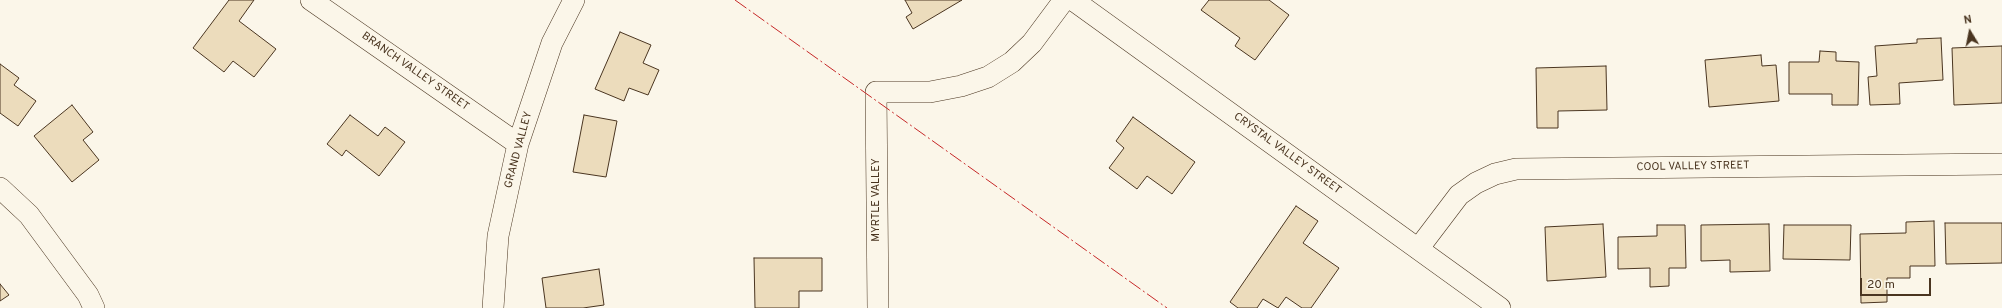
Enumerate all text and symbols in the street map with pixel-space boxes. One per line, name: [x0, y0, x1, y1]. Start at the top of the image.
north arrow: [1950, 12, 1990, 52]
text: N: [1963, 13, 1973, 28]
street label: BRANCH VALLEY STREET: [359, 30, 471, 114]
street label: GRAND VALLEY: [502, 110, 536, 190]
street label: CRYSTAL VALLEY STREET: [1231, 111, 1343, 197]
street label: MYRTLE VALLEY: [870, 158, 884, 242]
street label: COOL VALLEY STREET: [1636, 159, 1750, 175]
scale bar: [1862, 270, 1933, 296]
text: 20 m: [1867, 277, 1895, 293]

